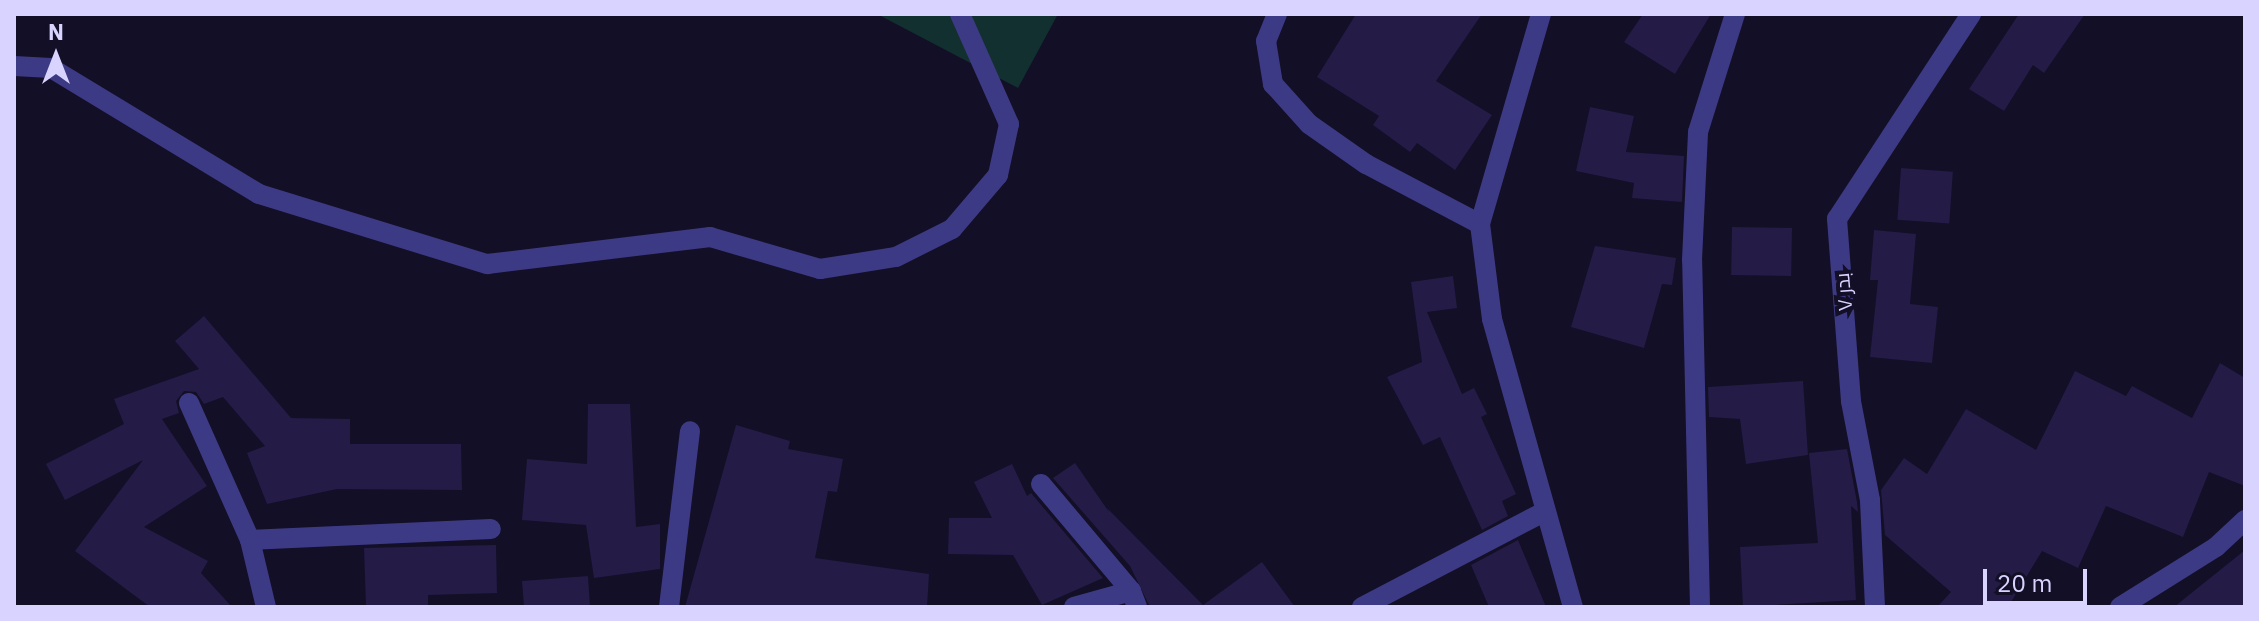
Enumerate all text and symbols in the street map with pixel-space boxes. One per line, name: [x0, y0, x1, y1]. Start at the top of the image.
north arrow: [16, 16, 96, 96]
text: N: [48, 17, 64, 46]
street label: بدر ۷: [1829, 272, 1857, 312]
scale bar: [1987, 553, 2091, 603]
text: 20 m: [1997, 567, 2052, 599]

